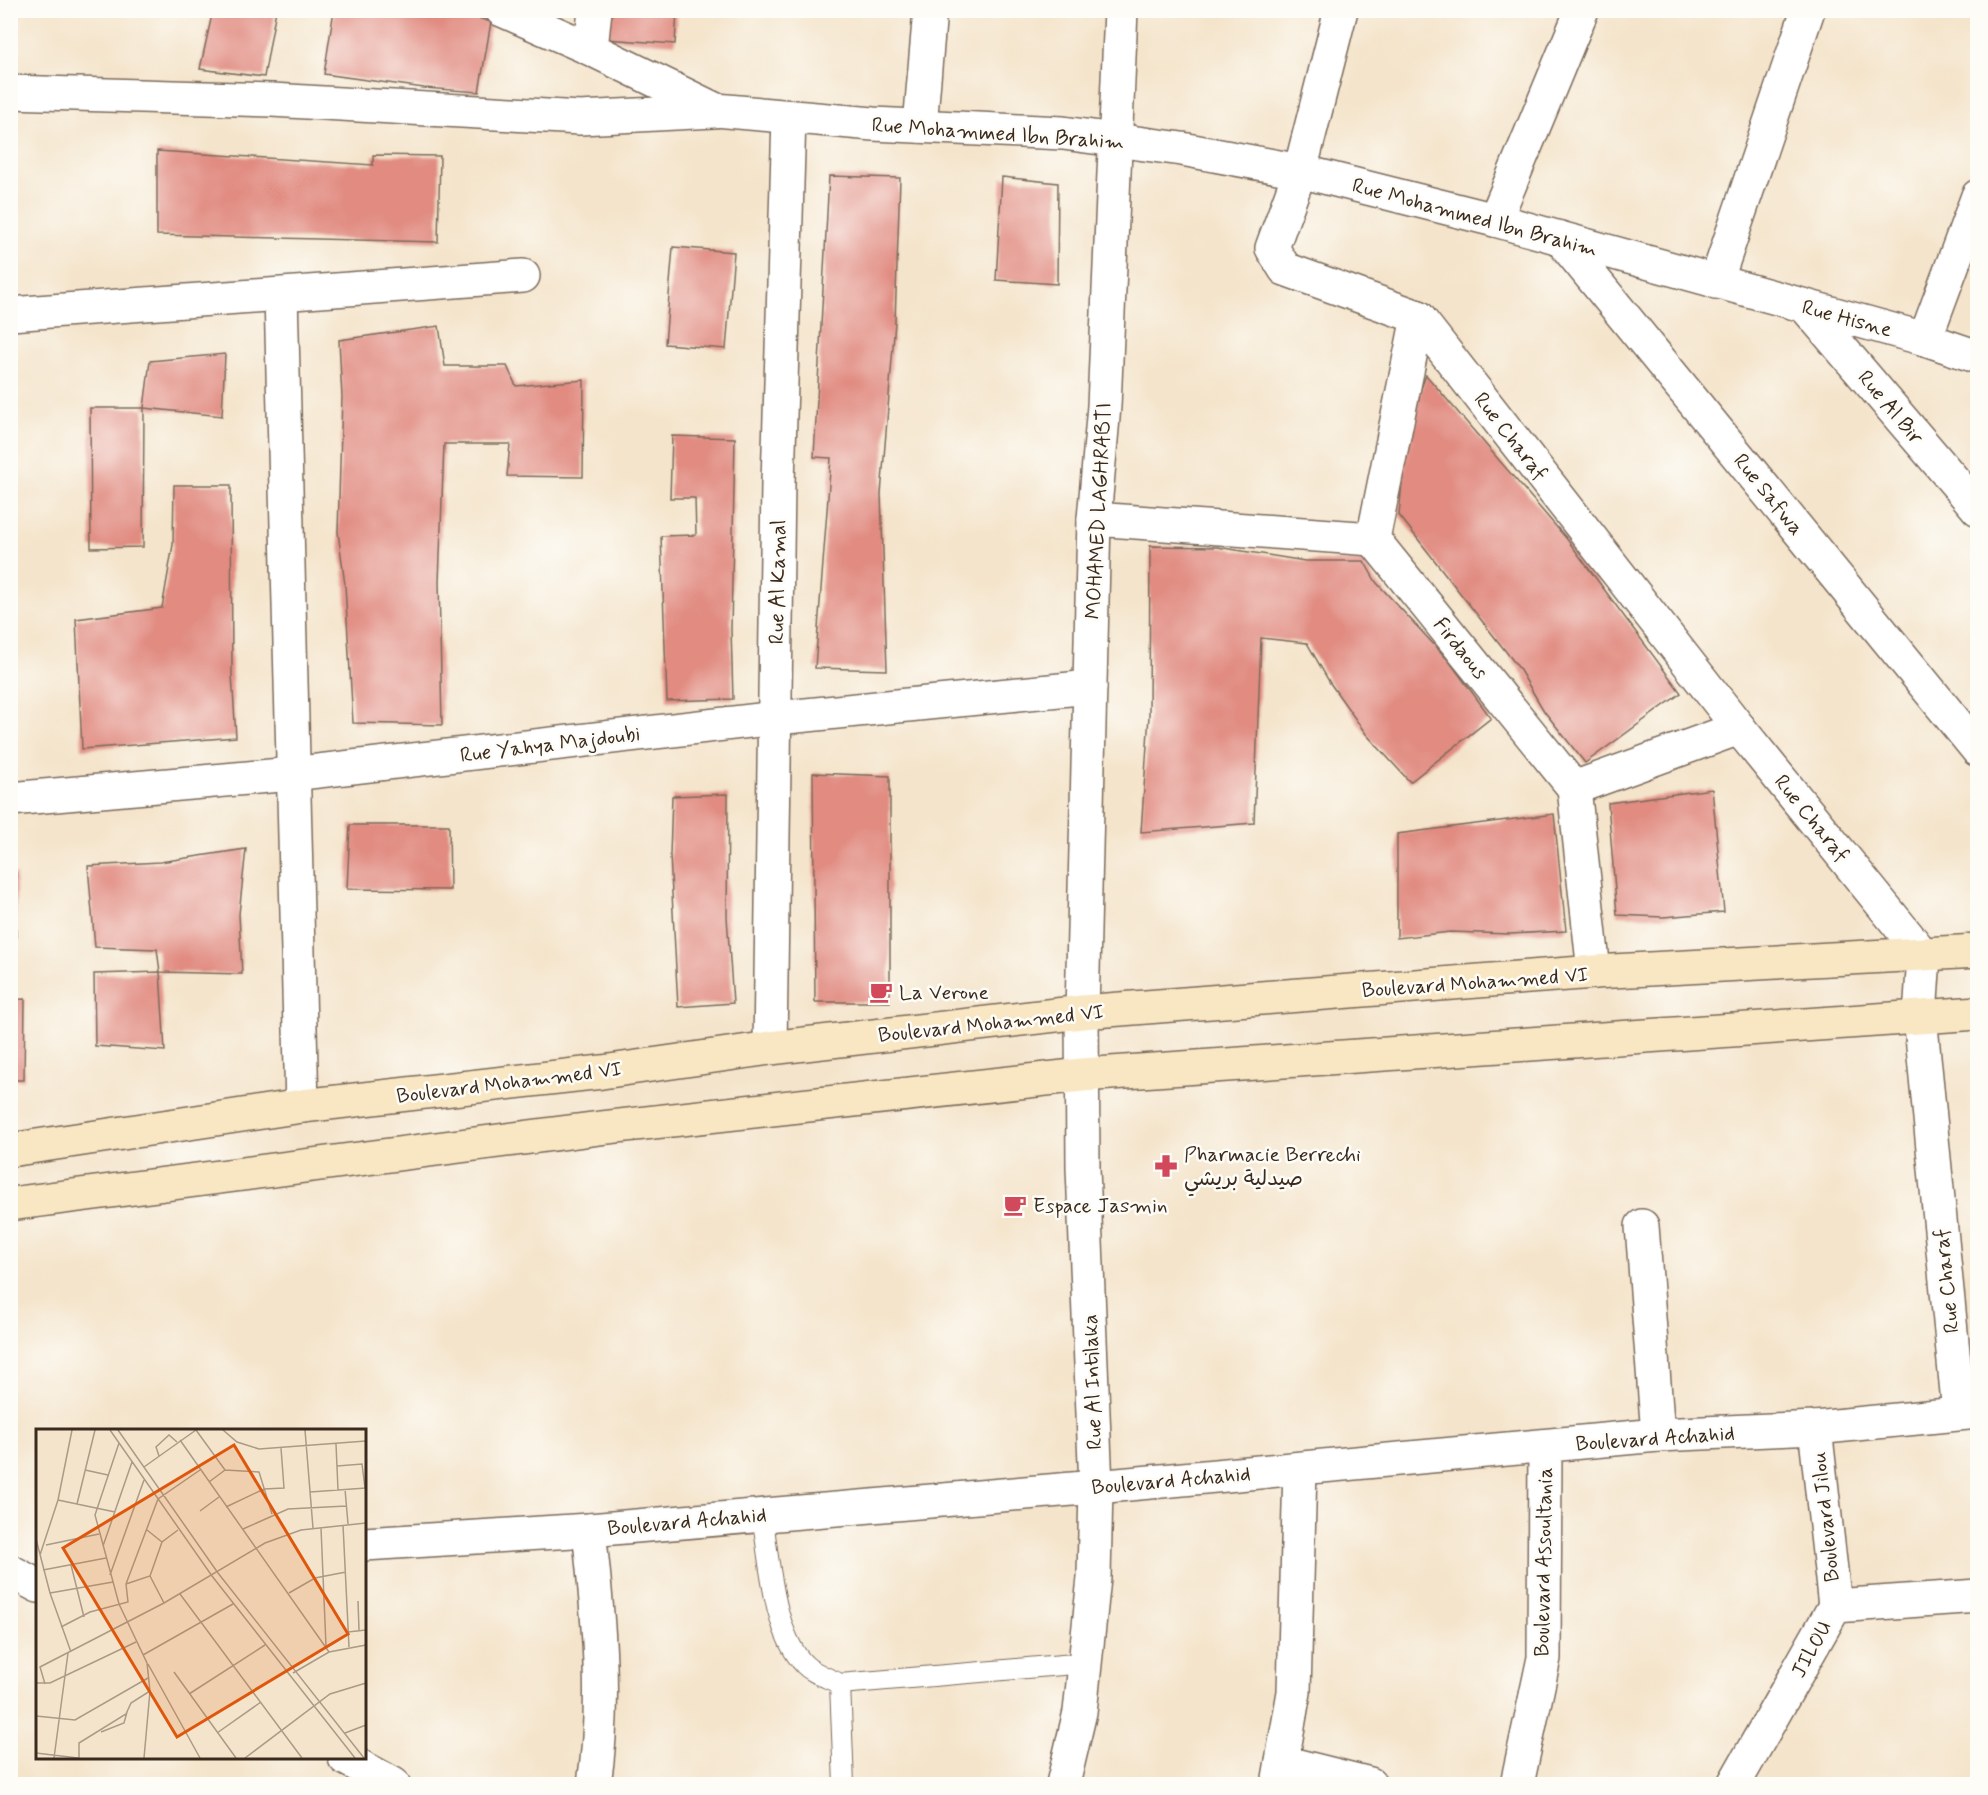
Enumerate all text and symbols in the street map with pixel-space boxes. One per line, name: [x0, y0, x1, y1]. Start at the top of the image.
street label: Rue Mohammed Ibn Brahim: [871, 111, 1125, 157]
street label: Rue Mohammed Ibn Brahim: [1349, 172, 1601, 264]
street label: Rue Hisne: [1799, 294, 1895, 344]
street label: Rue Al Bir: [1851, 365, 1930, 451]
street label: Rue Charaf: [1467, 387, 1554, 487]
street label: MOHAMED LAGHRABTI: [1079, 402, 1119, 620]
street label: Rue Safwa: [1727, 448, 1810, 541]
street label: Rue Al Kamal: [763, 519, 793, 645]
street label: Firdaous: [1427, 612, 1494, 686]
street label: Rue Yahya Majdoubi: [458, 720, 642, 770]
street label: Rue Charaf: [1767, 769, 1855, 868]
street label: Boulevard Mohammed VI: [1361, 961, 1589, 1005]
cafe icon: La Verone: [868, 979, 894, 1005]
place label: La Verone: [899, 979, 989, 1007]
street label: Boulevard Mohammed VI: [877, 998, 1105, 1050]
street label: Boulevard Mohammed VI: [395, 1055, 623, 1111]
place label: Pharmacie Berrechi صيدلية بريشي: [1184, 1141, 1361, 1197]
pharmacy icon: Pharmacie Berrechi صيدلية بريشي: [1153, 1153, 1179, 1179]
cafe icon: Espace Jasmin: [1002, 1192, 1028, 1218]
place label: Espace Jasmin: [1033, 1192, 1168, 1220]
street label: Rue Charaf: [1928, 1227, 1966, 1335]
street label: Rue Al Intilaka: [1077, 1314, 1109, 1450]
street label: Boulevard Achahid: [1574, 1419, 1736, 1459]
inset map: [36, 1429, 366, 1759]
street label: Boulevard Jilou: [1805, 1450, 1847, 1583]
street label: Boulevard Achahid: [1090, 1460, 1252, 1502]
street label: Boulevard Assoultania: [1528, 1467, 1560, 1657]
street label: Boulevard Achahid: [606, 1501, 768, 1543]
street label: JILOU: [1785, 1616, 1839, 1683]

